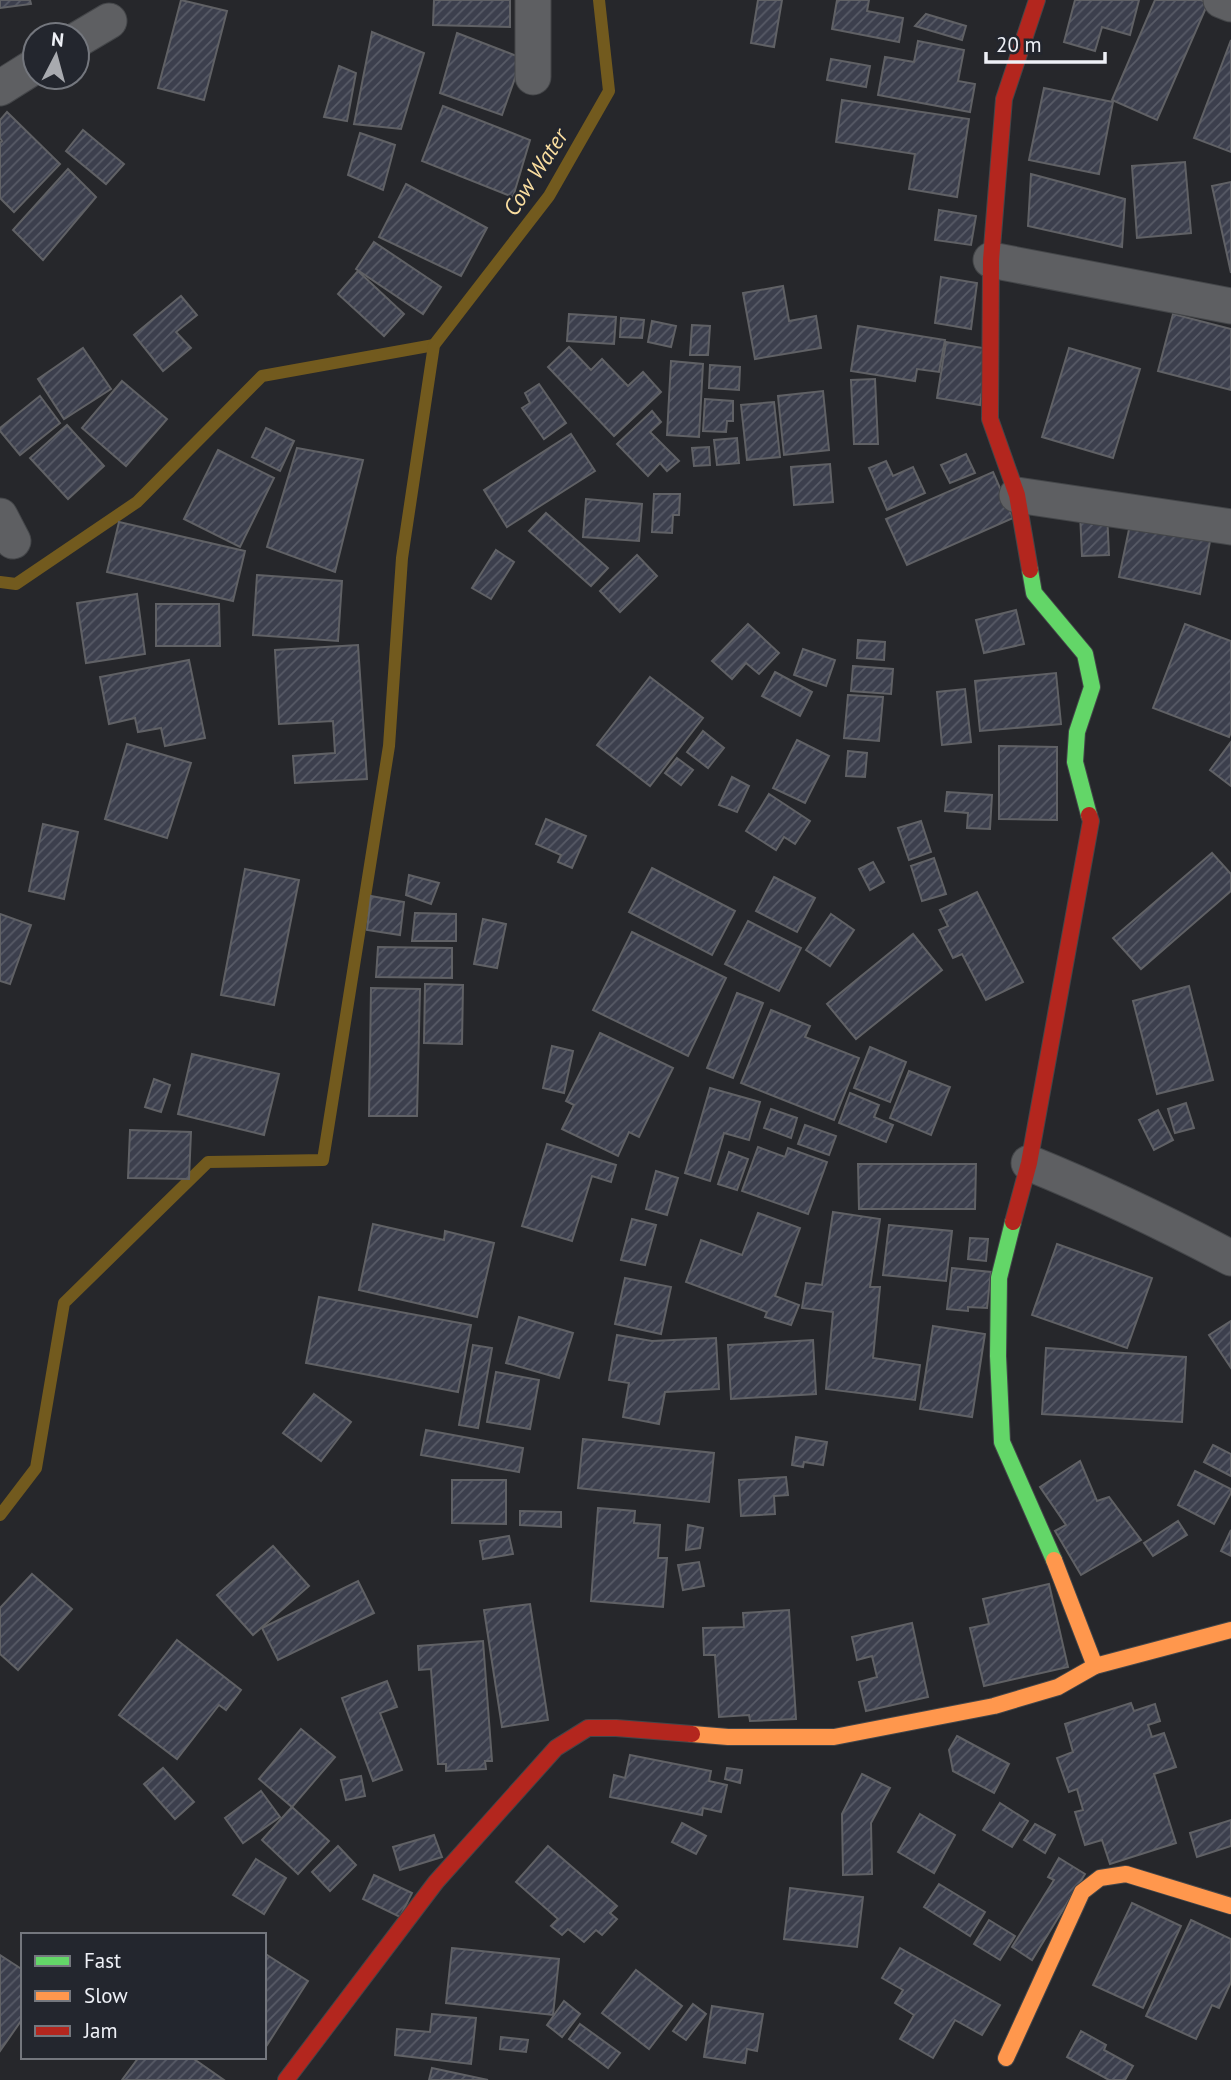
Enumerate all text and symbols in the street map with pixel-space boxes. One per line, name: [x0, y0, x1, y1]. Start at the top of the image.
north arrow: [21, 21, 91, 91]
scale bar: [986, 21, 1105, 65]
text: N: [50, 27, 65, 52]
text: 20 m: [996, 31, 1042, 58]
water label: Cow Water: [496, 122, 575, 221]
legend: [21, 1933, 266, 2059]
text: Fast: [84, 1947, 121, 1974]
text: Slow: [84, 1982, 128, 2009]
text: Jam: [83, 2017, 118, 2044]

